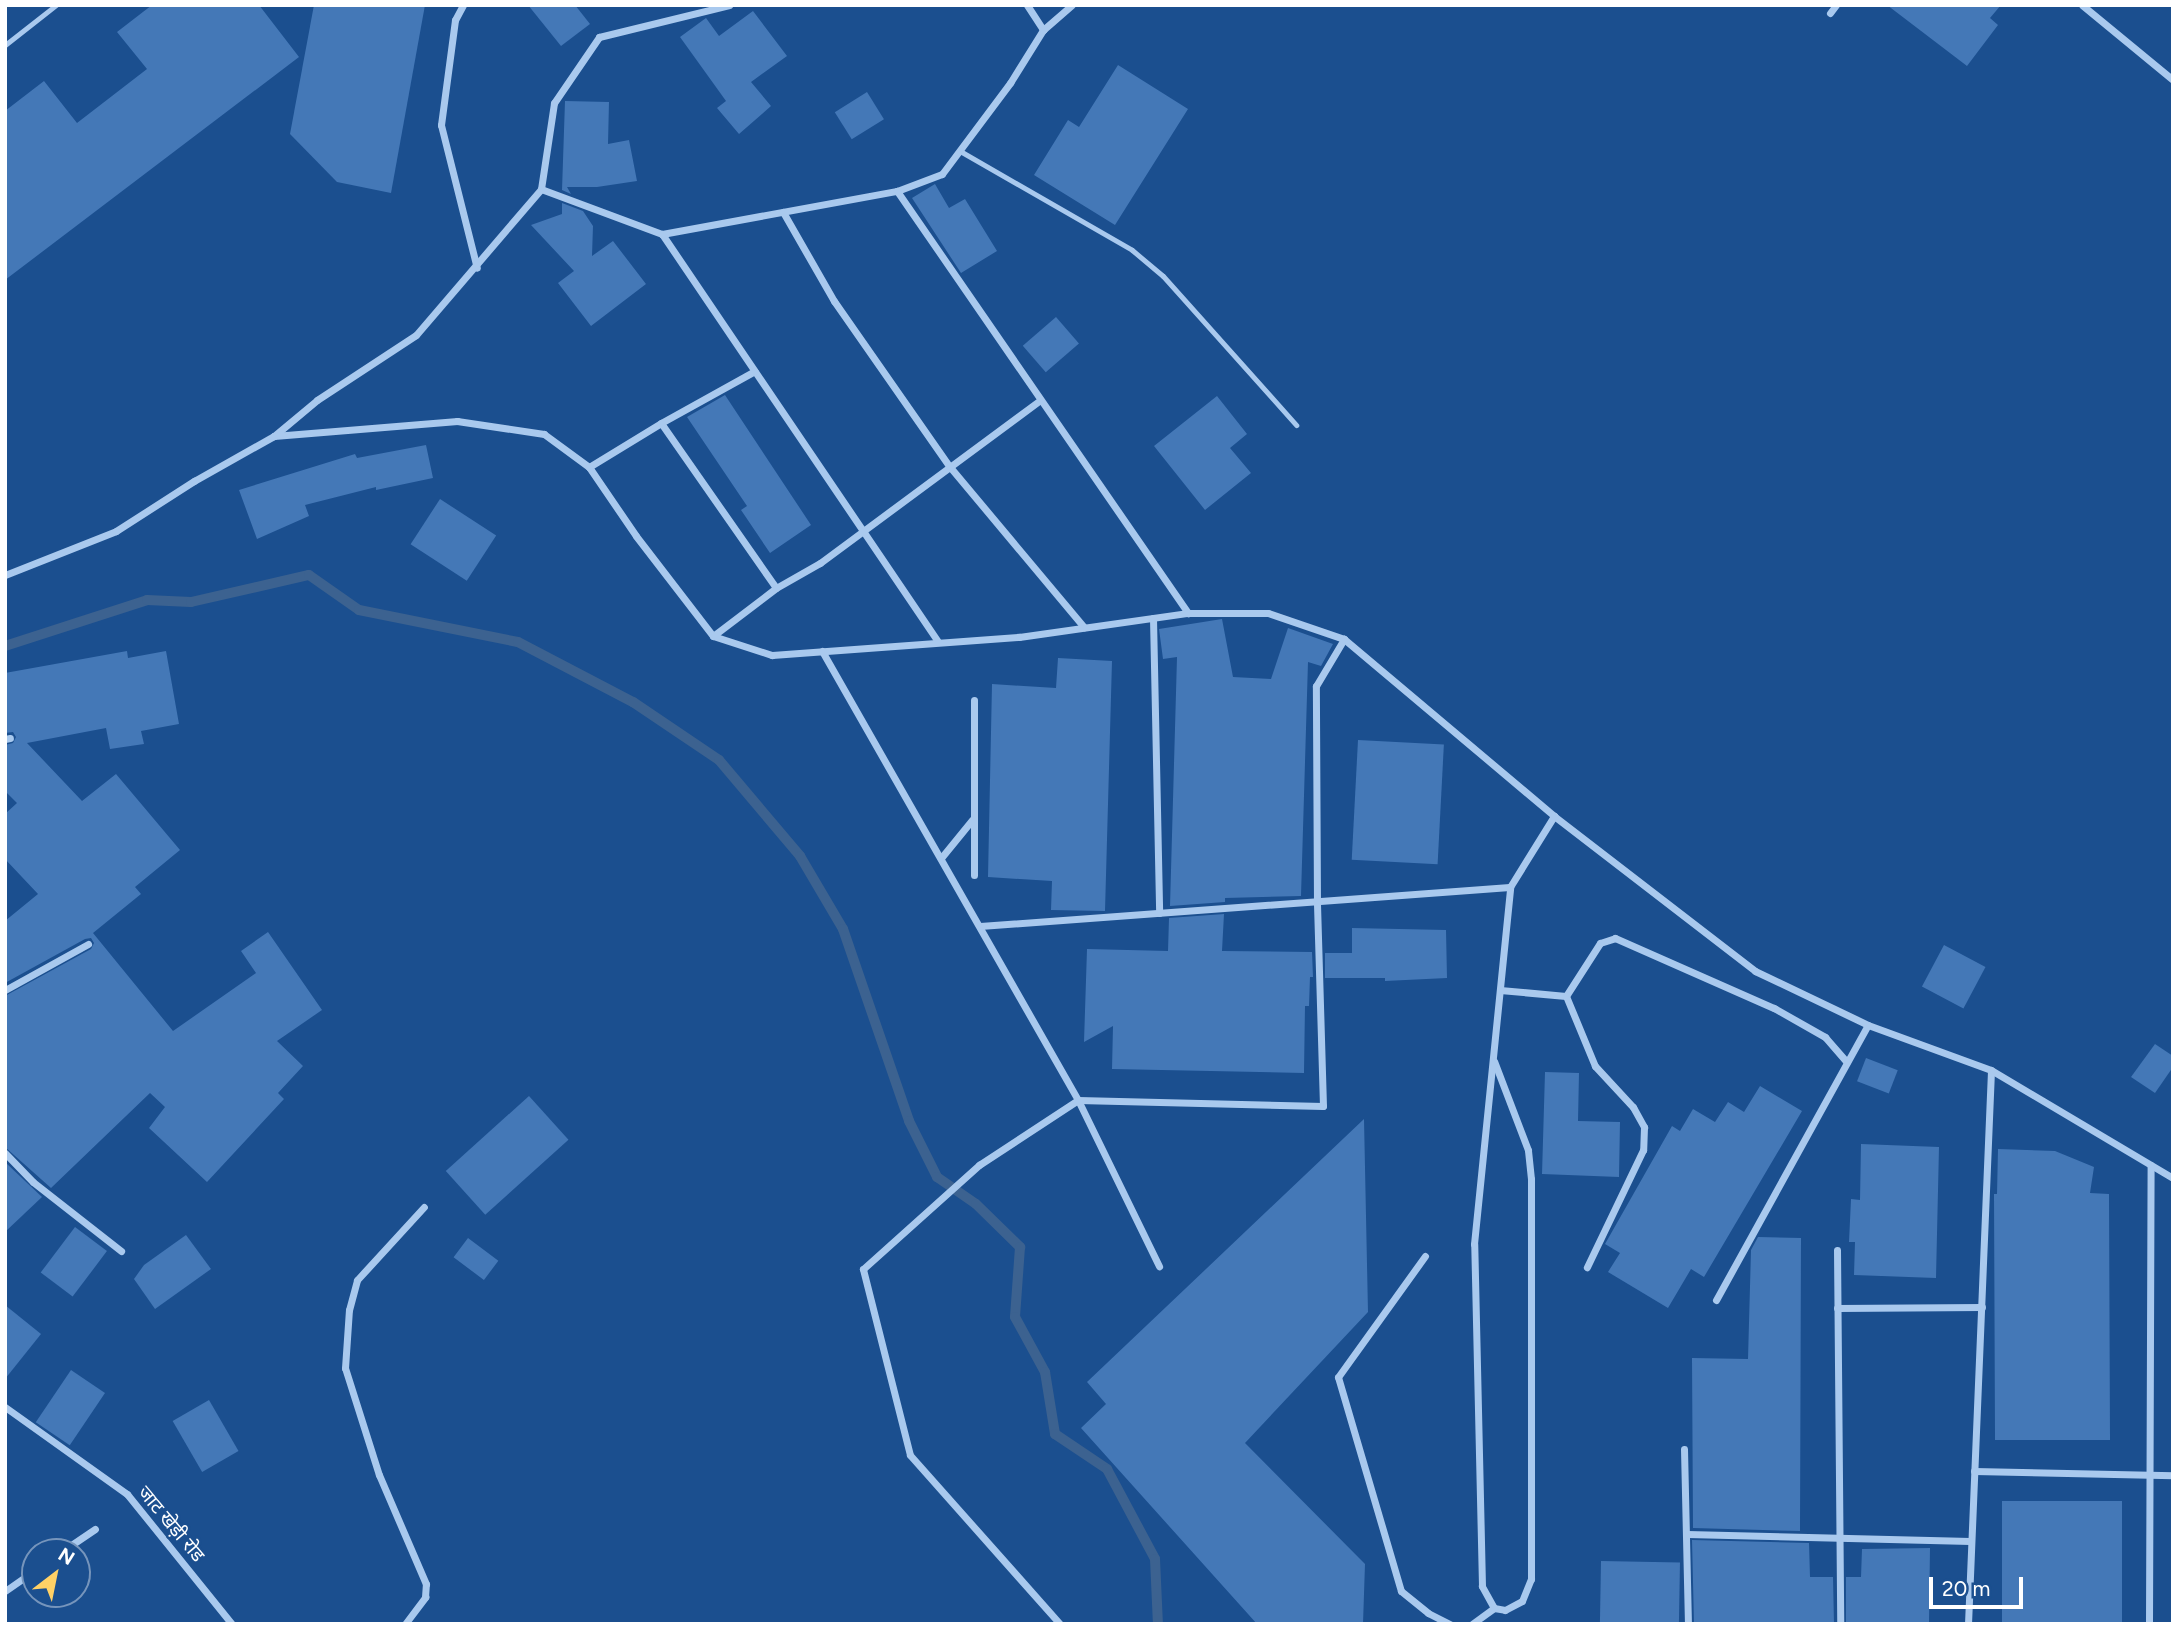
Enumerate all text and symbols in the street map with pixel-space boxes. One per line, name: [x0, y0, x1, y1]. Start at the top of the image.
street label: जाट खेड़ी रोड: [133, 1482, 209, 1566]
north arrow: [21, 1538, 91, 1608]
text: N: [54, 1543, 79, 1570]
scale bar: [1933, 1562, 2028, 1606]
text: 20 m: [1942, 1576, 1990, 1601]

